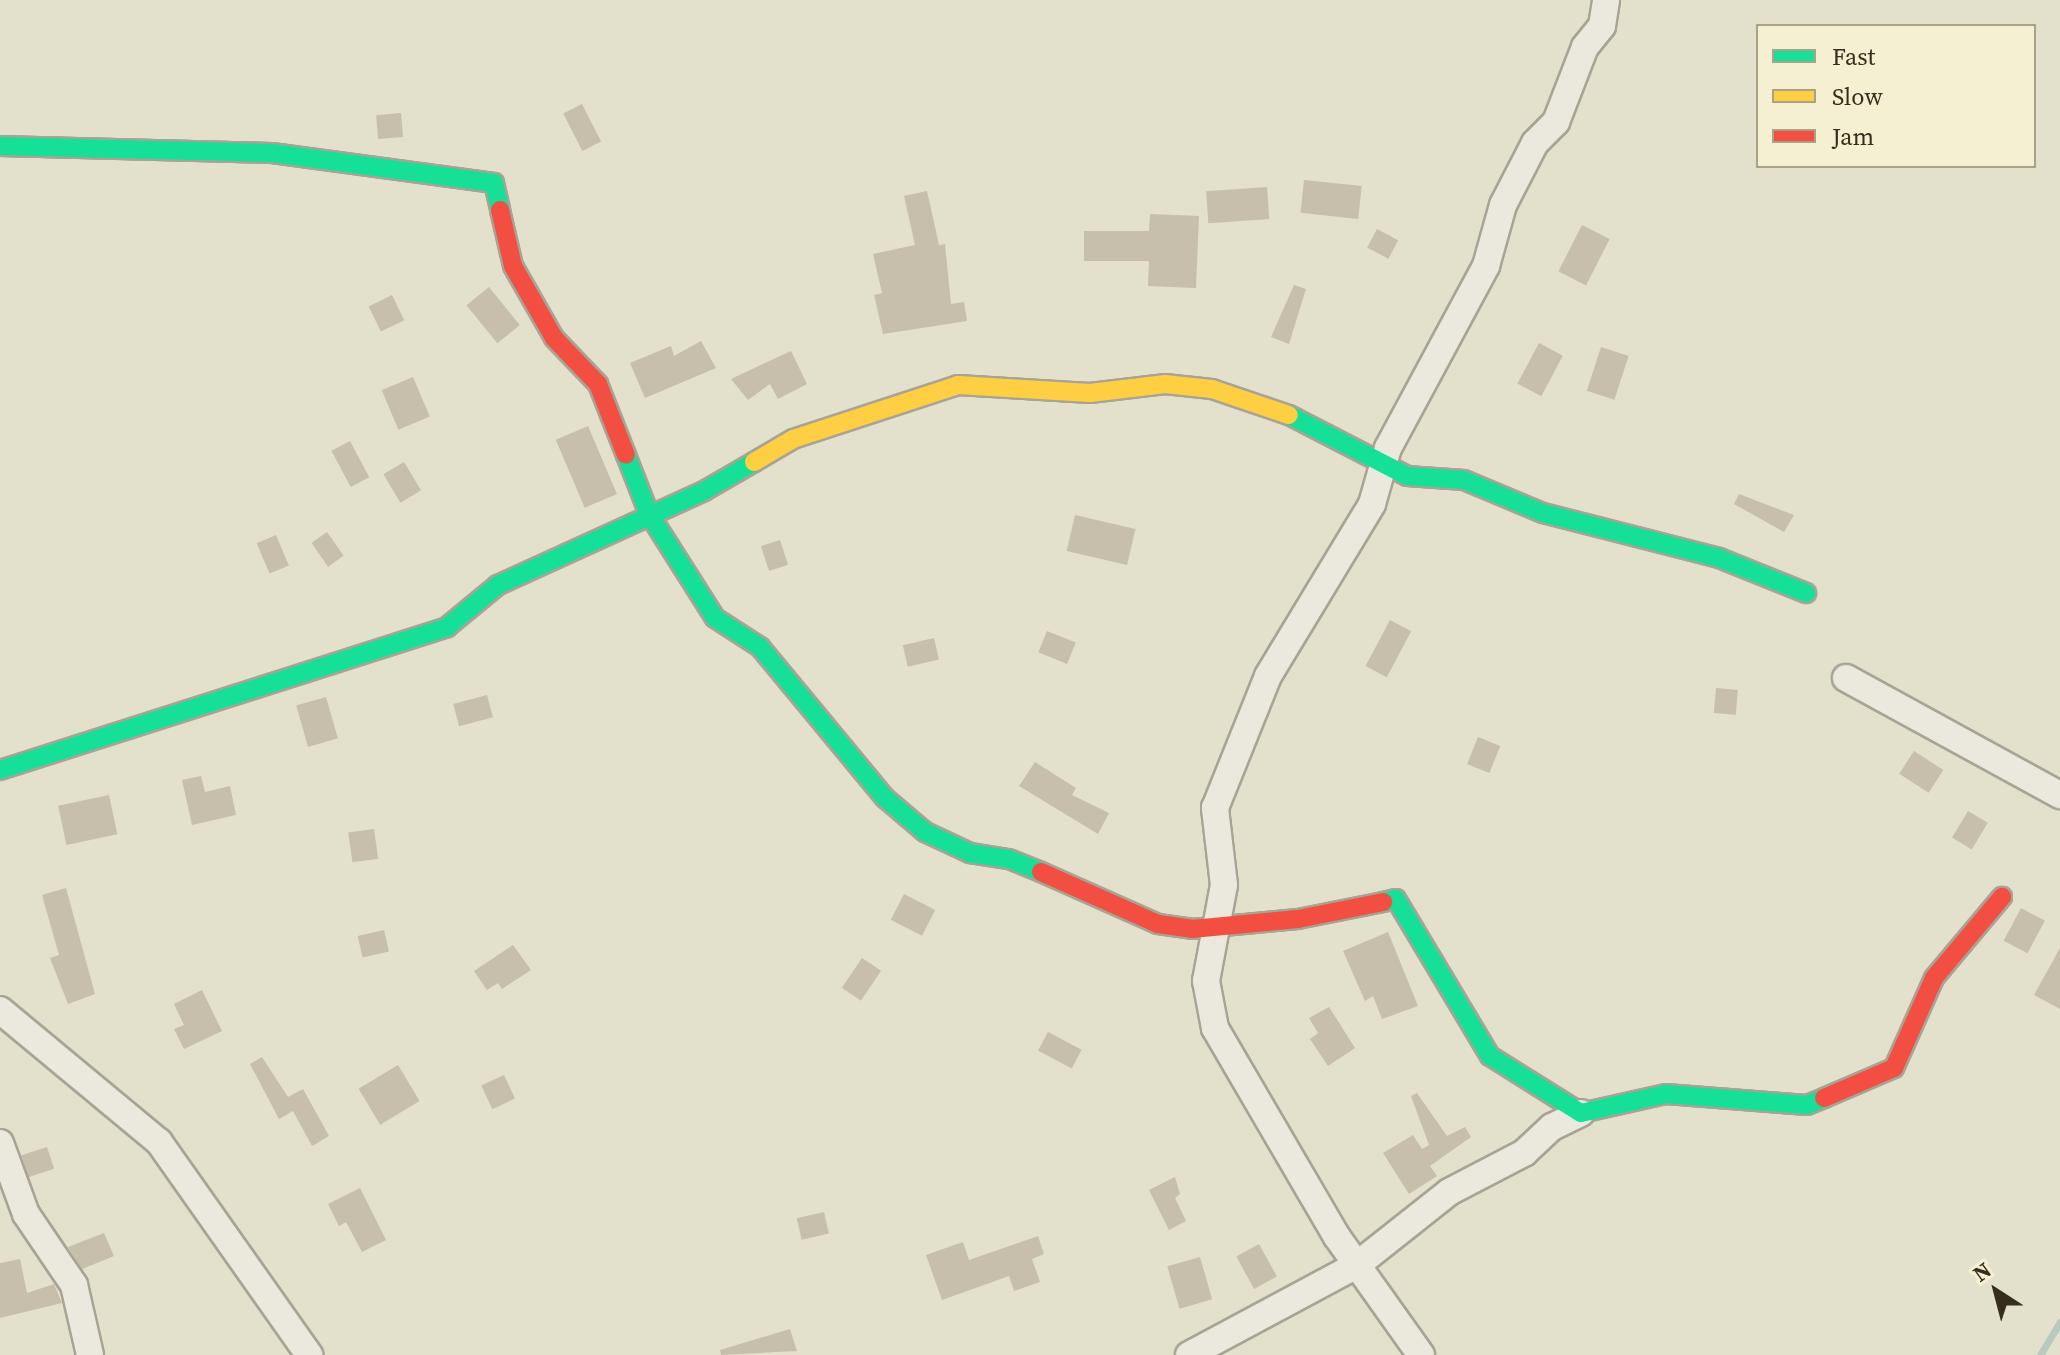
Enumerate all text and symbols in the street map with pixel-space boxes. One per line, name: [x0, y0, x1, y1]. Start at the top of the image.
legend: [1756, 24, 2036, 168]
text: Fast: [1832, 40, 1875, 73]
text: Slow: [1832, 80, 1883, 113]
text: Jam: [1832, 120, 1874, 153]
north arrow: [1956, 1251, 2036, 1331]
text: N: [1967, 1255, 1997, 1288]

